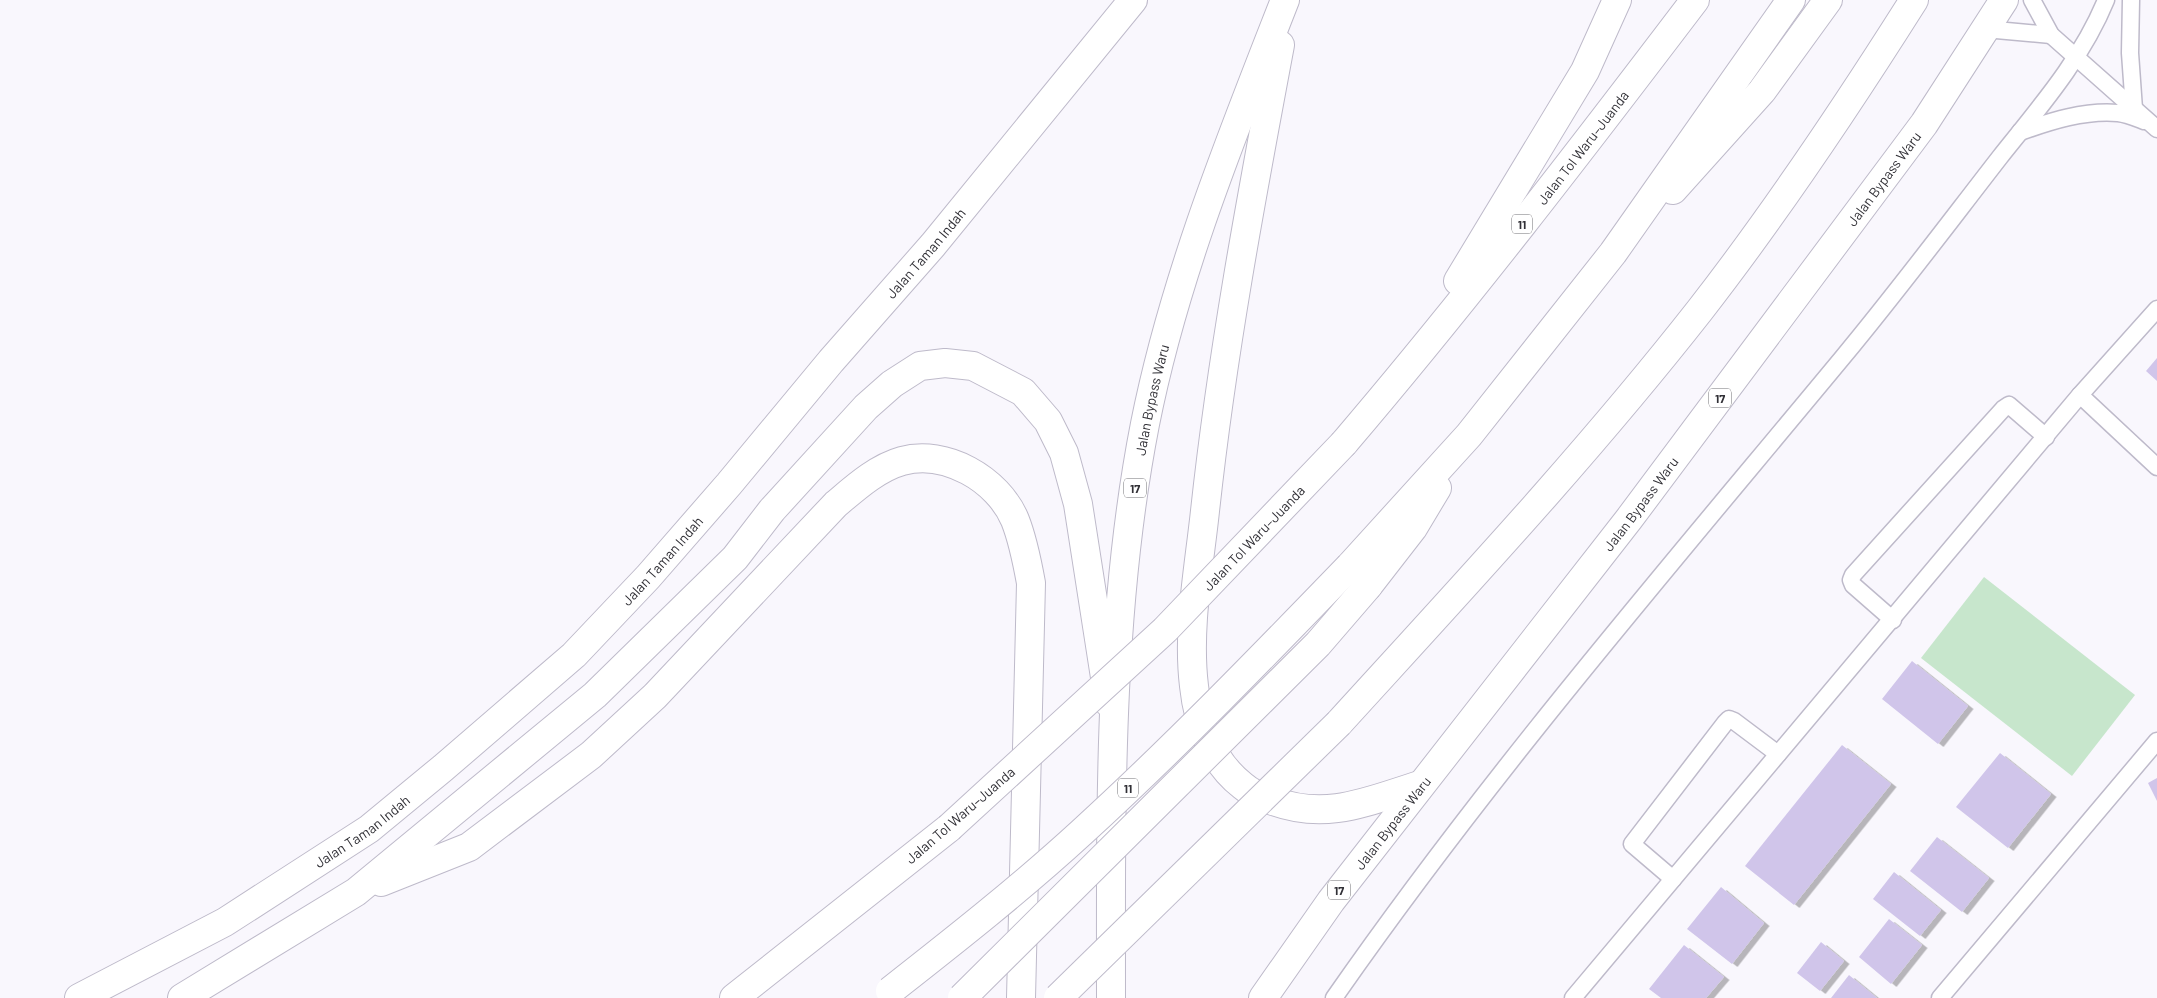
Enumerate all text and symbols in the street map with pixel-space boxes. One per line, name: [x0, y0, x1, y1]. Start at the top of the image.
street label: Jalan Tol Waru–Juanda: [1533, 87, 1632, 207]
street label: Jalan Bypass Waru: [1843, 128, 1924, 229]
street label: Jalan Taman Indah: [882, 204, 968, 301]
road number: 11: [1512, 214, 1532, 233]
street label: Jalan Bypass Waru: [1131, 342, 1172, 457]
road number: 17: [1709, 388, 1731, 408]
street label: Jalan Bypass Waru: [1599, 453, 1681, 554]
road number: 17: [1124, 478, 1146, 498]
street label: Jalan Tol Waru–Juanda: [1199, 481, 1308, 594]
street label: Jalan Taman Indah: [618, 512, 706, 608]
street label: Jalan Tol Waru–Juanda: [902, 763, 1018, 867]
street label: Jalan Bypass Waru: [1351, 773, 1434, 872]
road number: 11: [1118, 778, 1138, 798]
street label: Jalan Taman Indah: [311, 791, 413, 871]
road number: 17: [1328, 880, 1350, 900]

